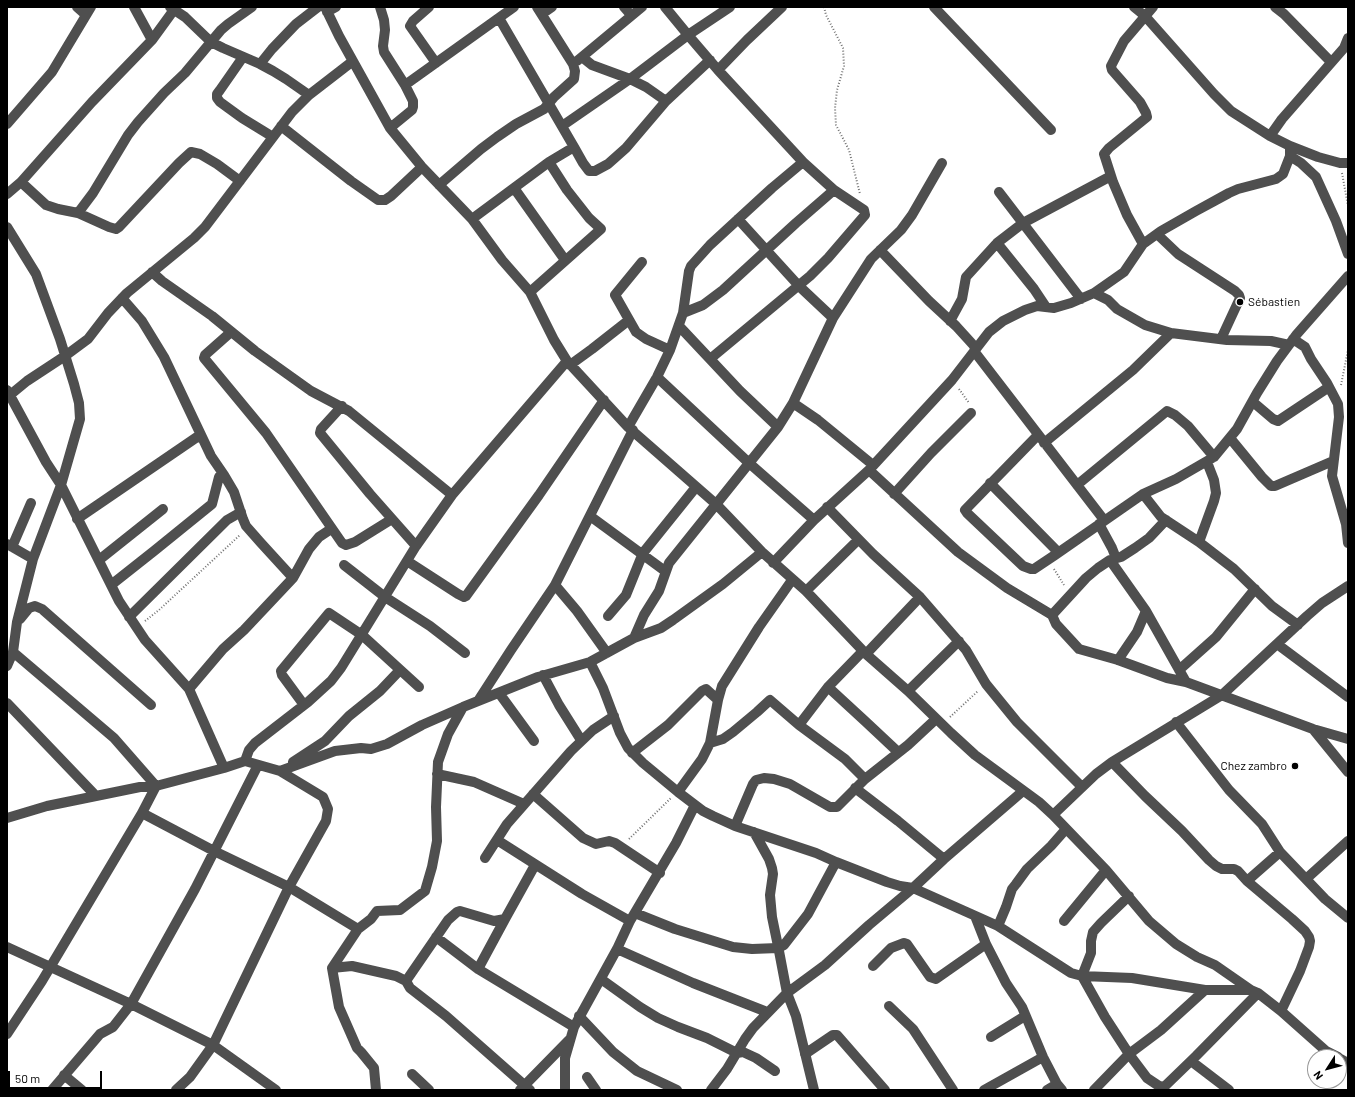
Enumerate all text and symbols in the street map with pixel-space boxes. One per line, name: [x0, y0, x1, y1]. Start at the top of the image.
place label: Sébastien: [1248, 295, 1300, 309]
marker: Sébastien: [1235, 297, 1245, 307]
place label: Chez zambro: [1220, 759, 1287, 773]
marker: Chez zambro: [1290, 761, 1300, 771]
north arrow: [1307, 1049, 1347, 1089]
scale bar: [10, 1063, 104, 1089]
text: N: [1310, 1069, 1325, 1083]
text: 50 m: [15, 1071, 40, 1085]

